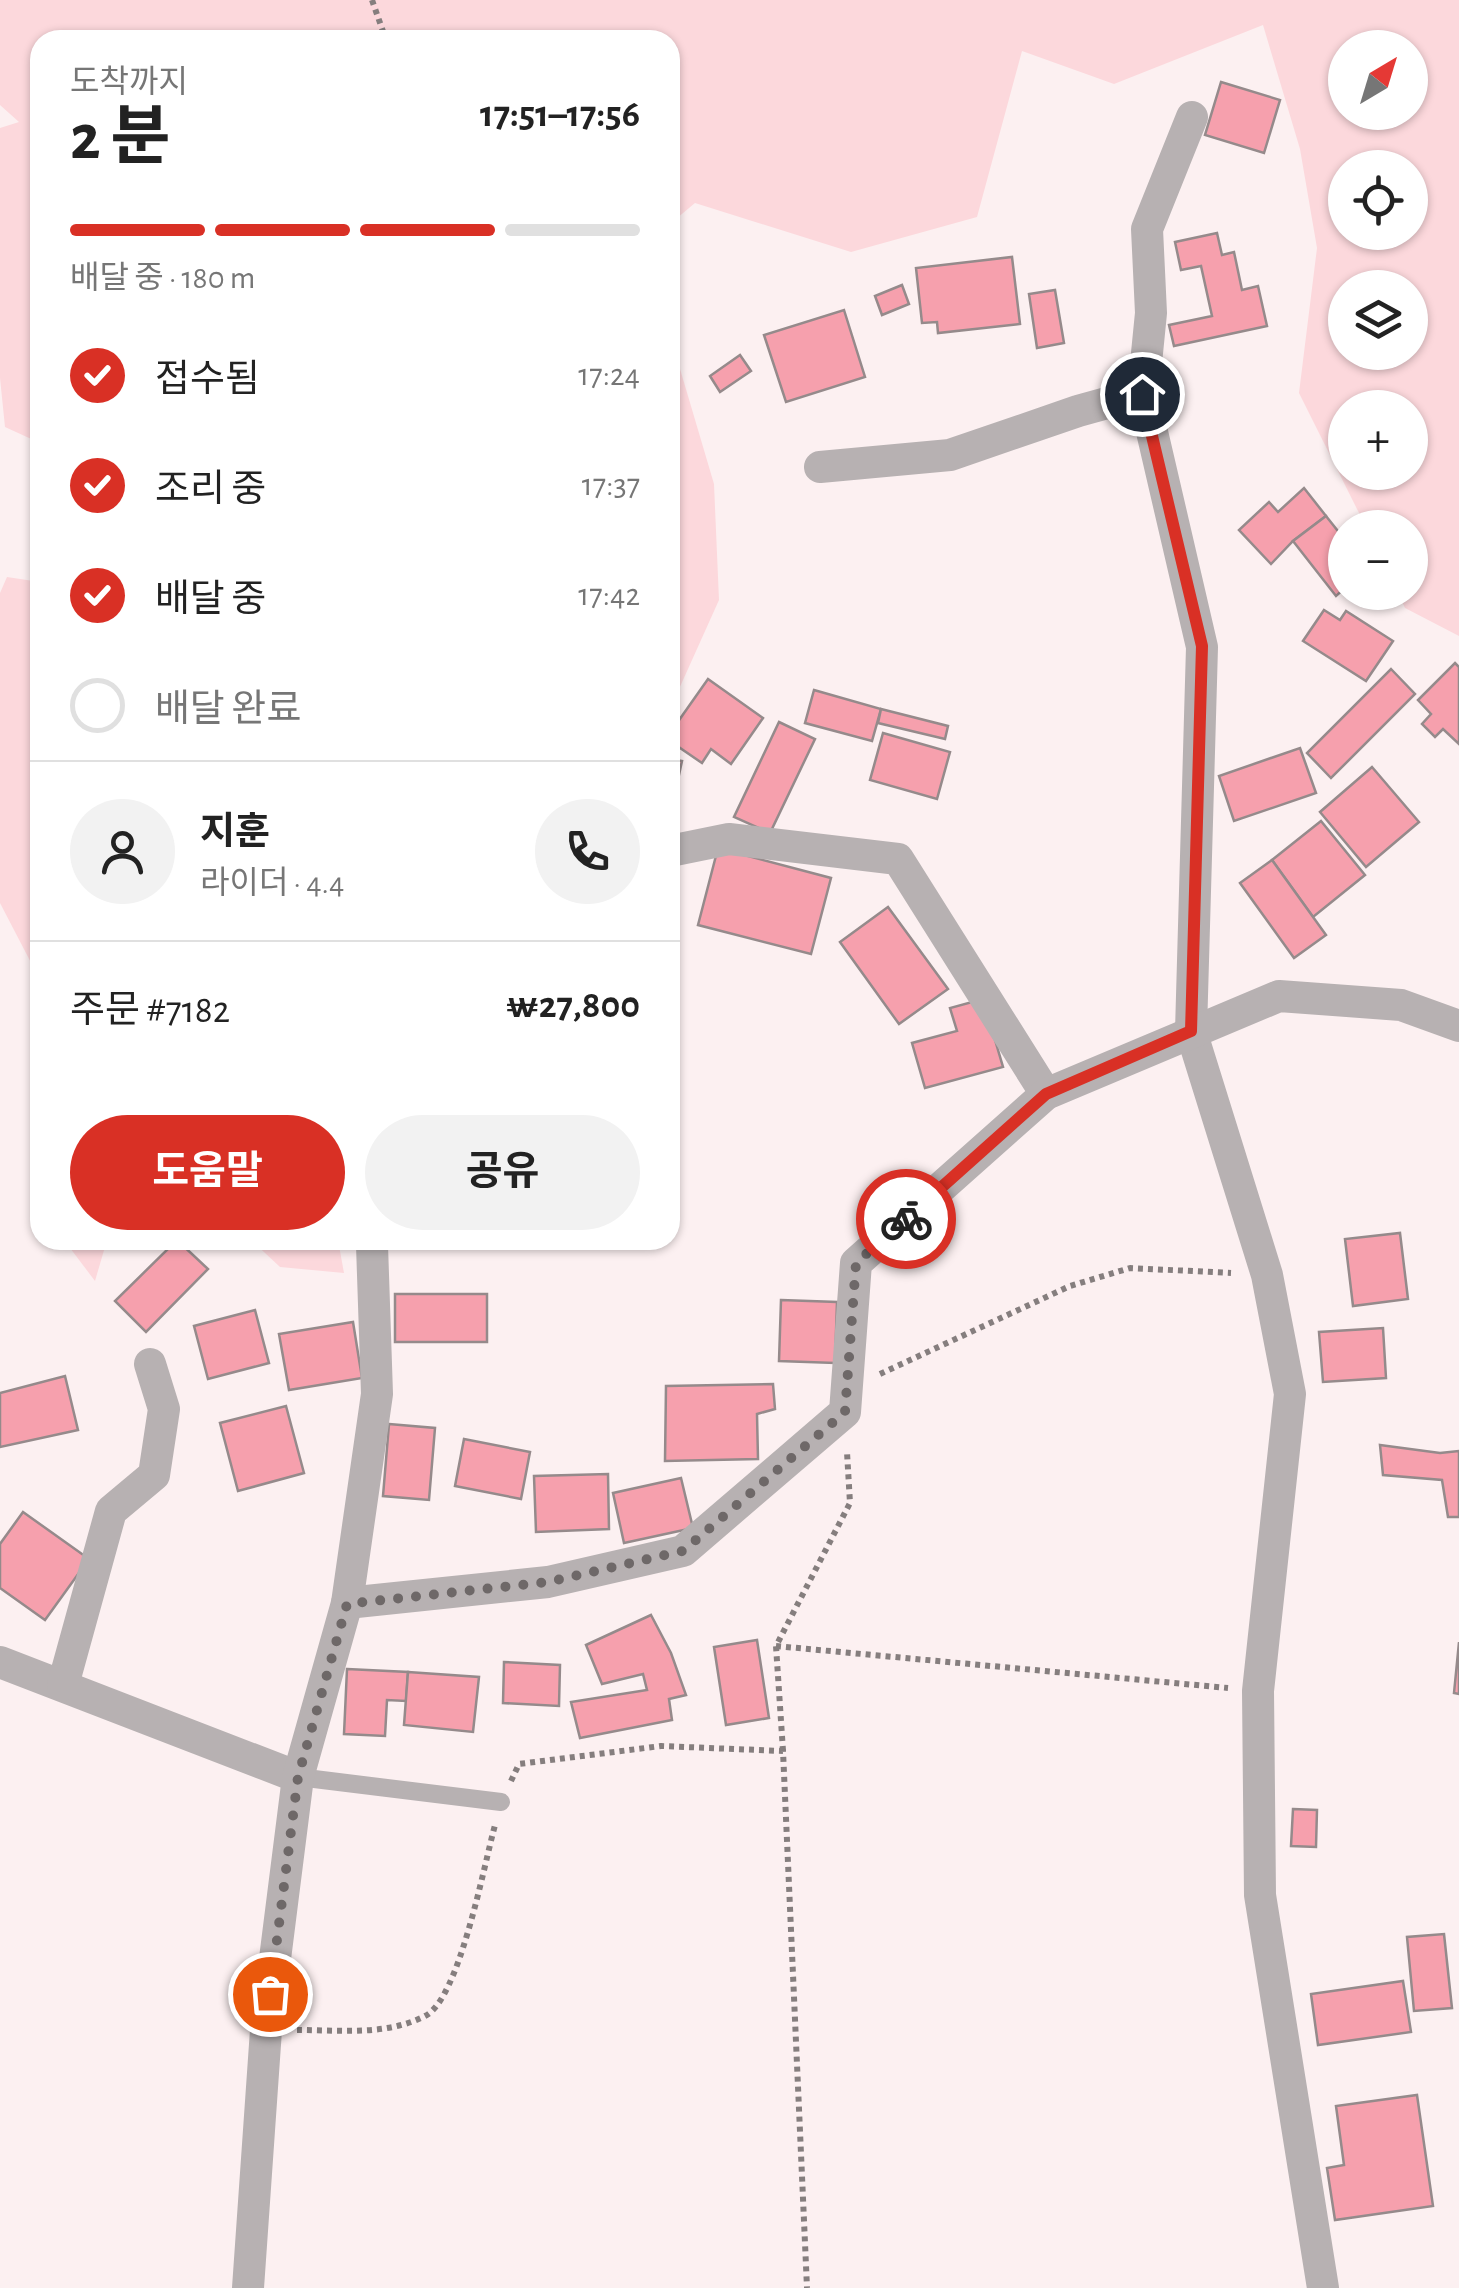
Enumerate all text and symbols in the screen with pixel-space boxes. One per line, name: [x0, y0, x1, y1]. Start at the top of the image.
north arrow: [1328, 30, 1428, 130]
map controls: [1328, 30, 1428, 610]
text: 도착까지: [70, 66, 188, 98]
text: 17:51–17:56: [480, 96, 640, 134]
text: 2 분: [70, 106, 170, 171]
button: locate: [1328, 150, 1428, 250]
text: 배달 중 · 180 m: [70, 262, 255, 294]
button: layers: [1328, 270, 1428, 370]
icon: check: [70, 348, 125, 403]
pin: [1100, 352, 1185, 437]
text: 17:24: [578, 359, 640, 391]
text: 접수됨: [155, 361, 260, 399]
icon: home: [1115, 367, 1170, 422]
button: +: [1328, 390, 1428, 490]
icon: check: [70, 458, 125, 513]
text: 17:37: [582, 469, 640, 501]
text: 조리 중: [155, 471, 266, 509]
button: −: [1328, 510, 1428, 610]
icon: check: [70, 568, 125, 623]
text: 17:42: [578, 579, 640, 611]
text: 배달 중: [155, 581, 266, 619]
text: 배달 완료: [155, 691, 301, 729]
button: person: [70, 799, 175, 904]
button: phone: [535, 799, 640, 904]
text: 지훈: [200, 814, 270, 852]
text: 라이더 · 4.4: [200, 867, 344, 899]
text: ₩27,800: [506, 987, 640, 1025]
text: 주문 #7182: [70, 992, 230, 1030]
button: 도움말: [70, 1115, 345, 1230]
button: 공유: [365, 1115, 640, 1230]
courier: [856, 1169, 956, 1269]
icon: bike: [879, 1192, 934, 1247]
pin: [228, 1952, 313, 2037]
icon: bag: [243, 1967, 298, 2022]

